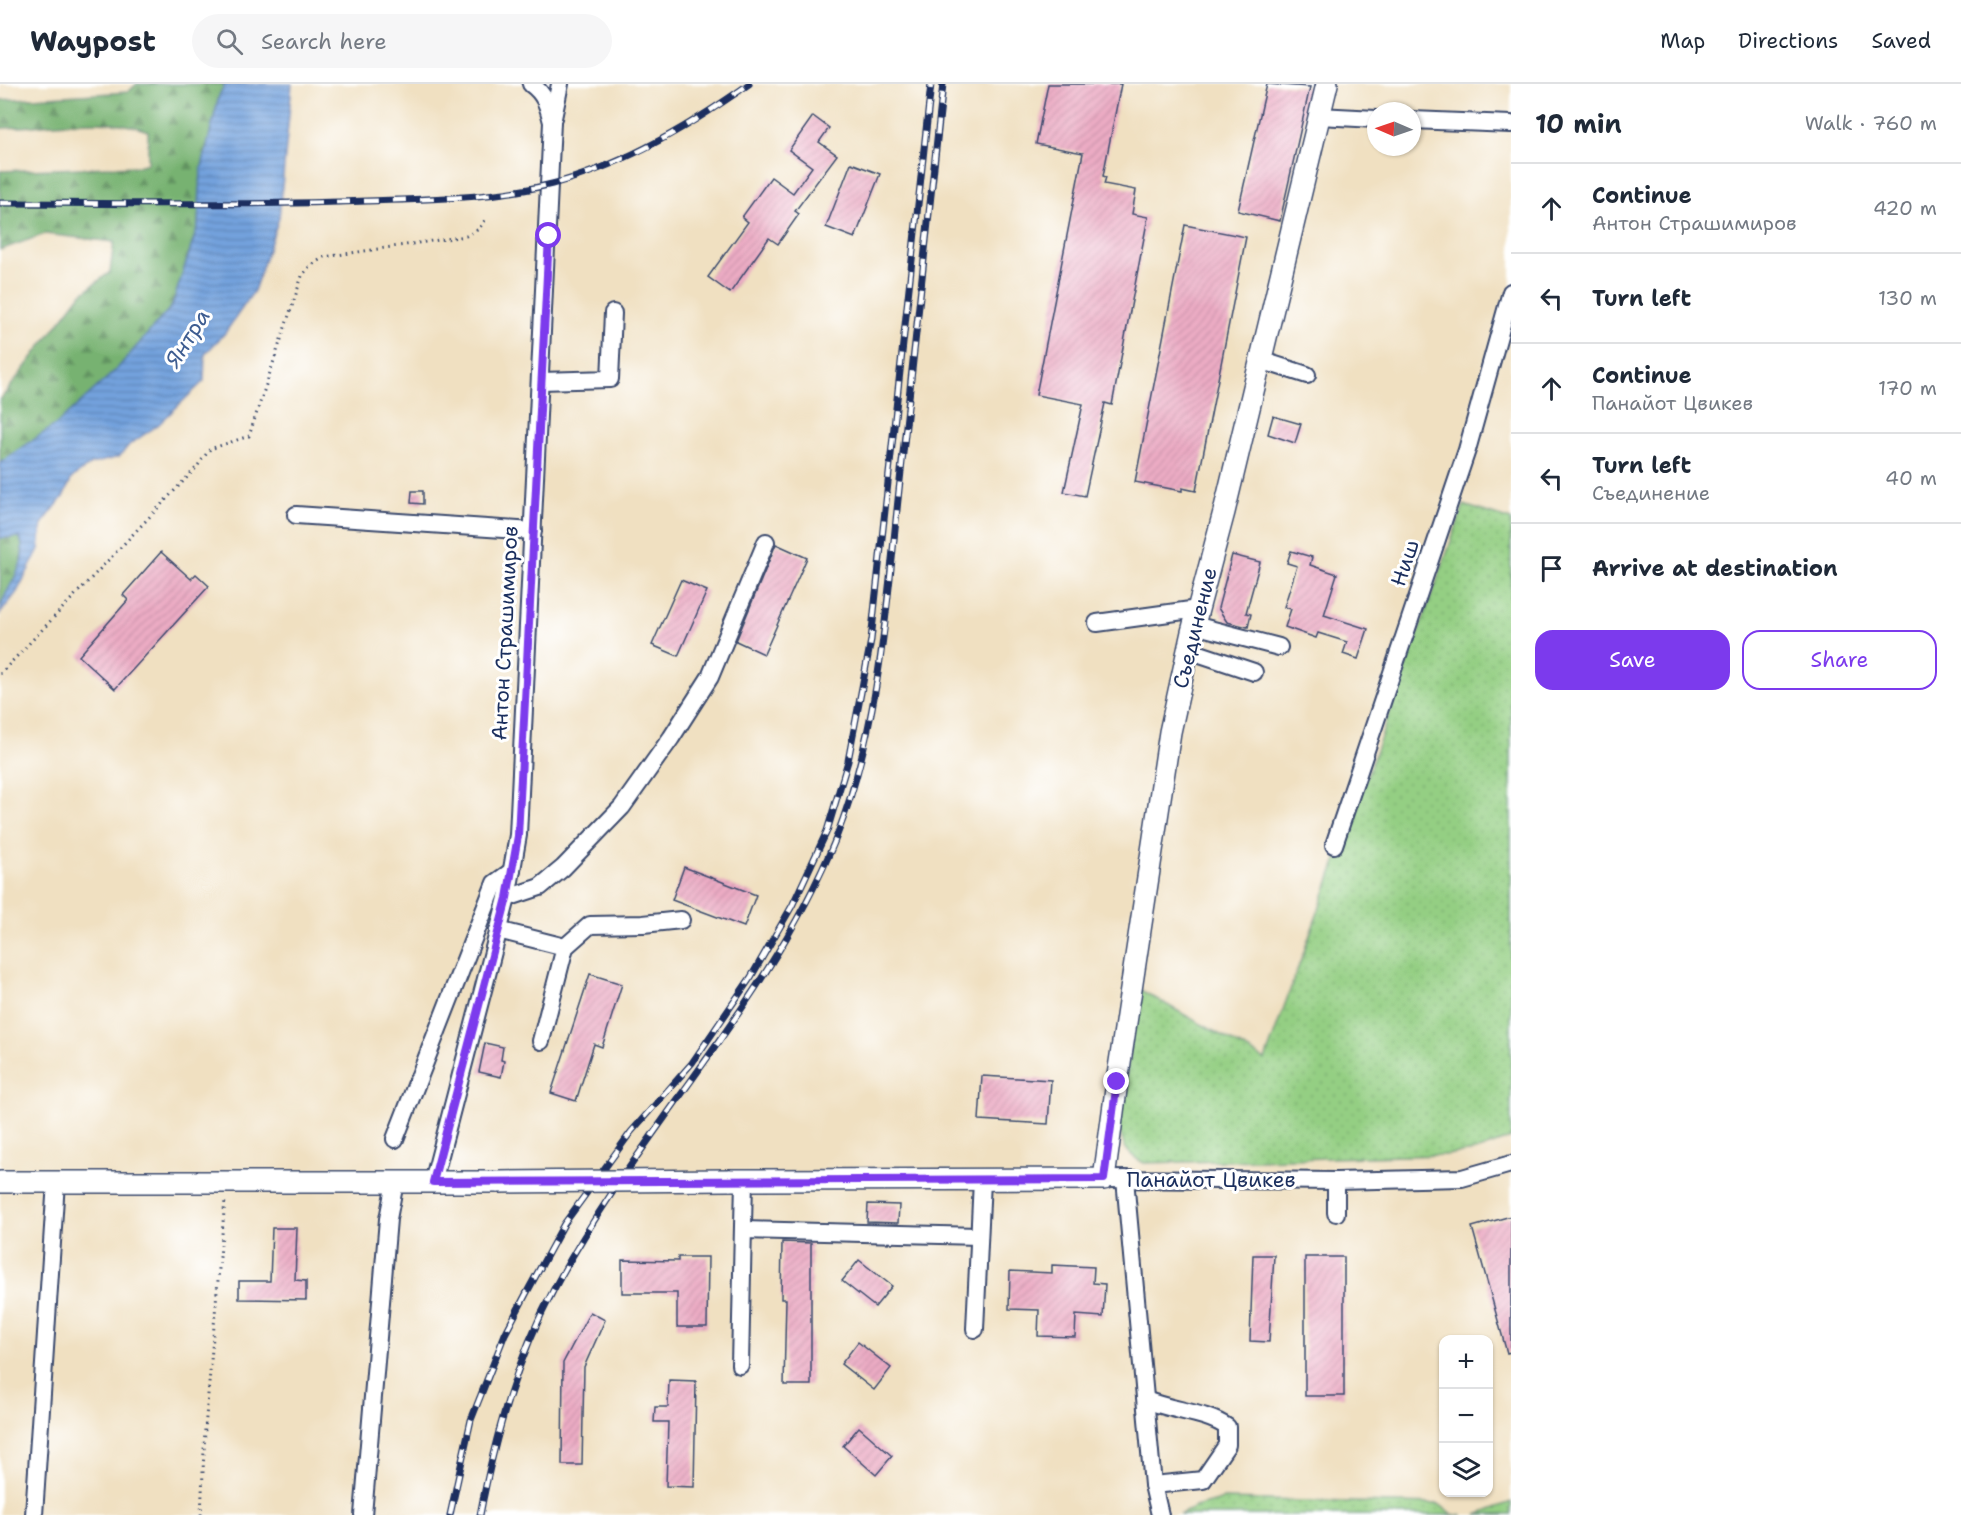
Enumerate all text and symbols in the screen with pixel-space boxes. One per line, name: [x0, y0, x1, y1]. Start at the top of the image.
search box: [192, 14, 612, 68]
text: Waypost: [30, 22, 156, 60]
icon: search: [213, 25, 246, 58]
text: Search here: [261, 27, 387, 56]
text: Map: [1660, 27, 1705, 55]
text: Directions: [1738, 27, 1838, 55]
text: Saved: [1871, 27, 1931, 55]
north arrow: [1367, 102, 1421, 156]
text: 10 min: [1535, 106, 1622, 141]
text: Walk · 760 m: [1805, 110, 1937, 136]
text: Continue: [1592, 181, 1692, 210]
icon: ahead: [1535, 192, 1568, 225]
text: 420 m: [1873, 195, 1937, 221]
text: Антон Страшимиров: [1592, 210, 1797, 236]
route start: [535, 222, 561, 248]
icon: left: [1535, 282, 1568, 315]
text: Turn left: [1592, 284, 1691, 313]
text: 130 m: [1878, 285, 1937, 311]
water label: Янтра: [158, 304, 217, 374]
text: Continue: [1592, 361, 1692, 390]
icon: ahead: [1535, 372, 1568, 405]
text: 170 m: [1878, 375, 1937, 401]
text: Панайот Цвикев: [1592, 390, 1753, 416]
text: Turn left: [1592, 451, 1691, 480]
icon: left: [1535, 462, 1568, 495]
text: 40 m: [1885, 465, 1937, 491]
text: Съединение: [1592, 480, 1710, 506]
street label: Антон Страшимиров: [485, 525, 525, 741]
street label: Ниш: [1384, 536, 1426, 590]
icon: arrive: [1535, 552, 1568, 585]
text: Arrive at destination: [1592, 554, 1838, 583]
street label: Съединение: [1166, 564, 1224, 692]
button: Save: [1535, 630, 1730, 690]
button: Share: [1742, 630, 1937, 690]
route end: [1103, 1068, 1129, 1094]
street label: Панайот Цвикев: [1126, 1166, 1296, 1194]
map controls: [1439, 1335, 1493, 1497]
button: +: [1439, 1335, 1493, 1389]
button: −: [1439, 1389, 1493, 1443]
button: layers: [1439, 1443, 1493, 1497]

